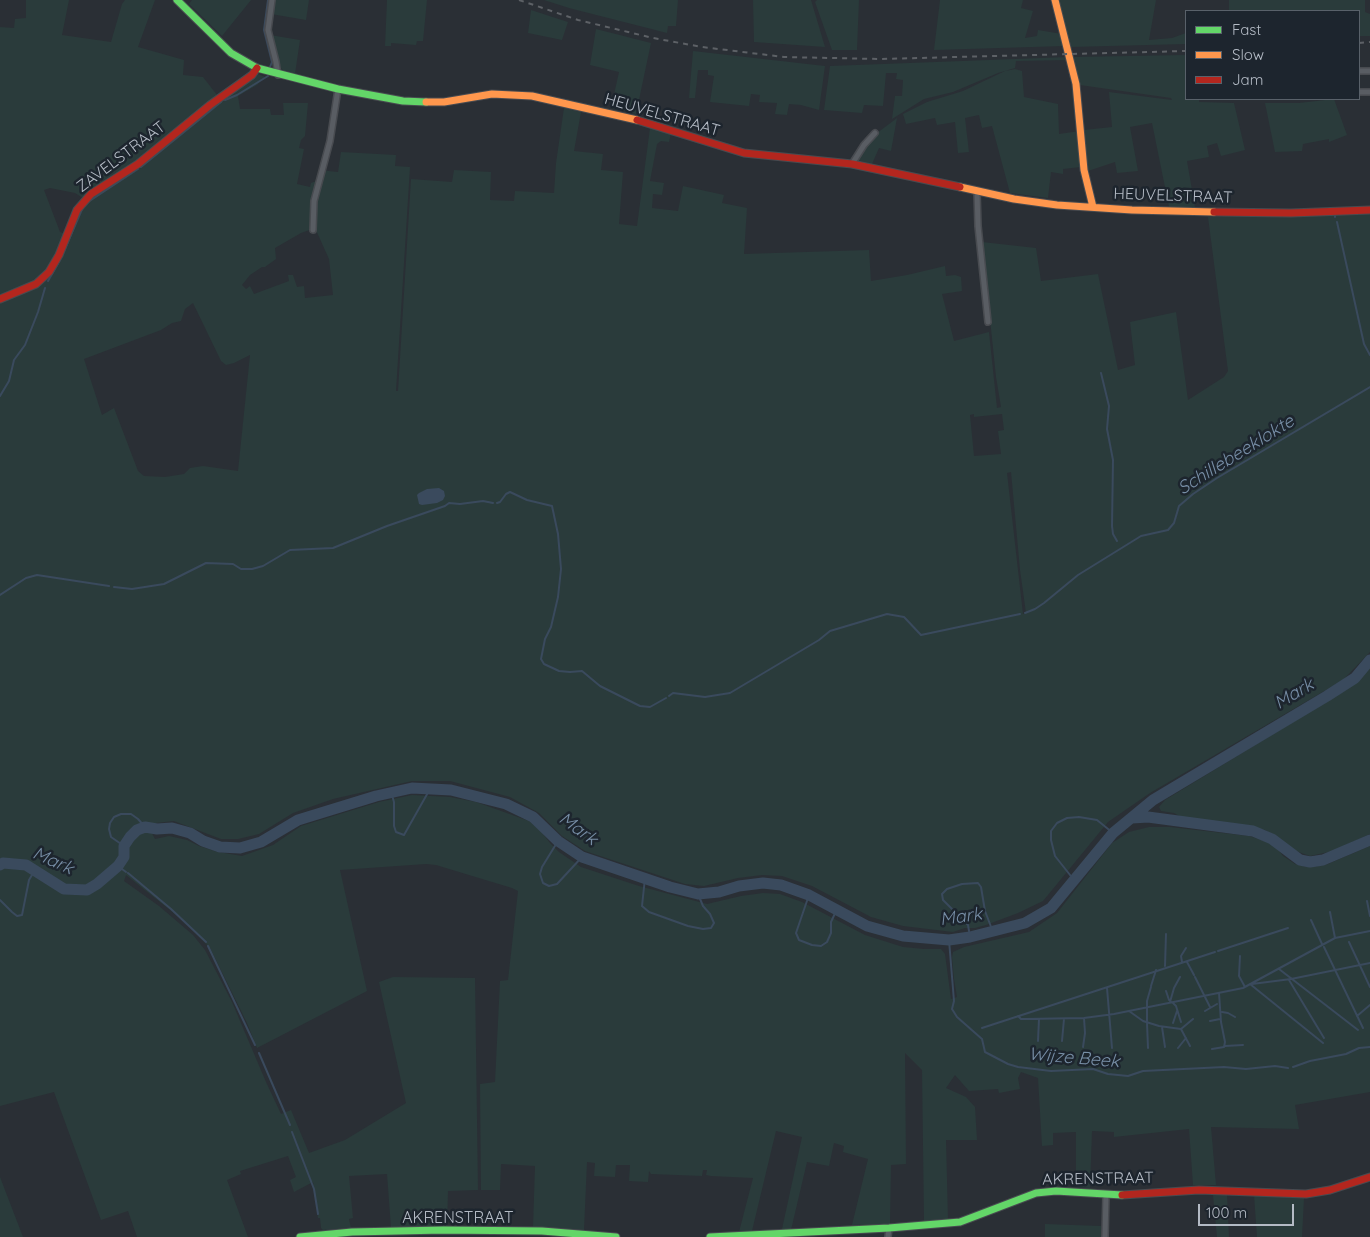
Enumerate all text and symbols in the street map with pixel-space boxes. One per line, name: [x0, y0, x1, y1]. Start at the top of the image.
legend: [1185, 10, 1360, 100]
text: Fast: [1232, 20, 1261, 39]
text: Slow: [1232, 45, 1264, 64]
text: Jam: [1232, 70, 1263, 89]
street label: HEUVELSTRAAT: [602, 89, 722, 141]
street label: ZAVELSTRAAT: [73, 117, 169, 197]
street label: HEUVELSTRAAT: [1113, 184, 1233, 208]
water label: Schillebeeklokte: [1174, 411, 1298, 499]
water label: Mark: [1270, 674, 1318, 714]
water label: Mark: [555, 808, 601, 850]
water label: Mark: [29, 843, 77, 879]
water label: Mark: [939, 903, 983, 931]
water label: Wijze Beek: [1028, 1043, 1120, 1073]
street label: AKRENSTRAAT: [1042, 1168, 1154, 1190]
scale bar: [1200, 1194, 1296, 1226]
text: 100 m: [1206, 1203, 1247, 1222]
street label: AKRENSTRAAT: [402, 1208, 514, 1228]

